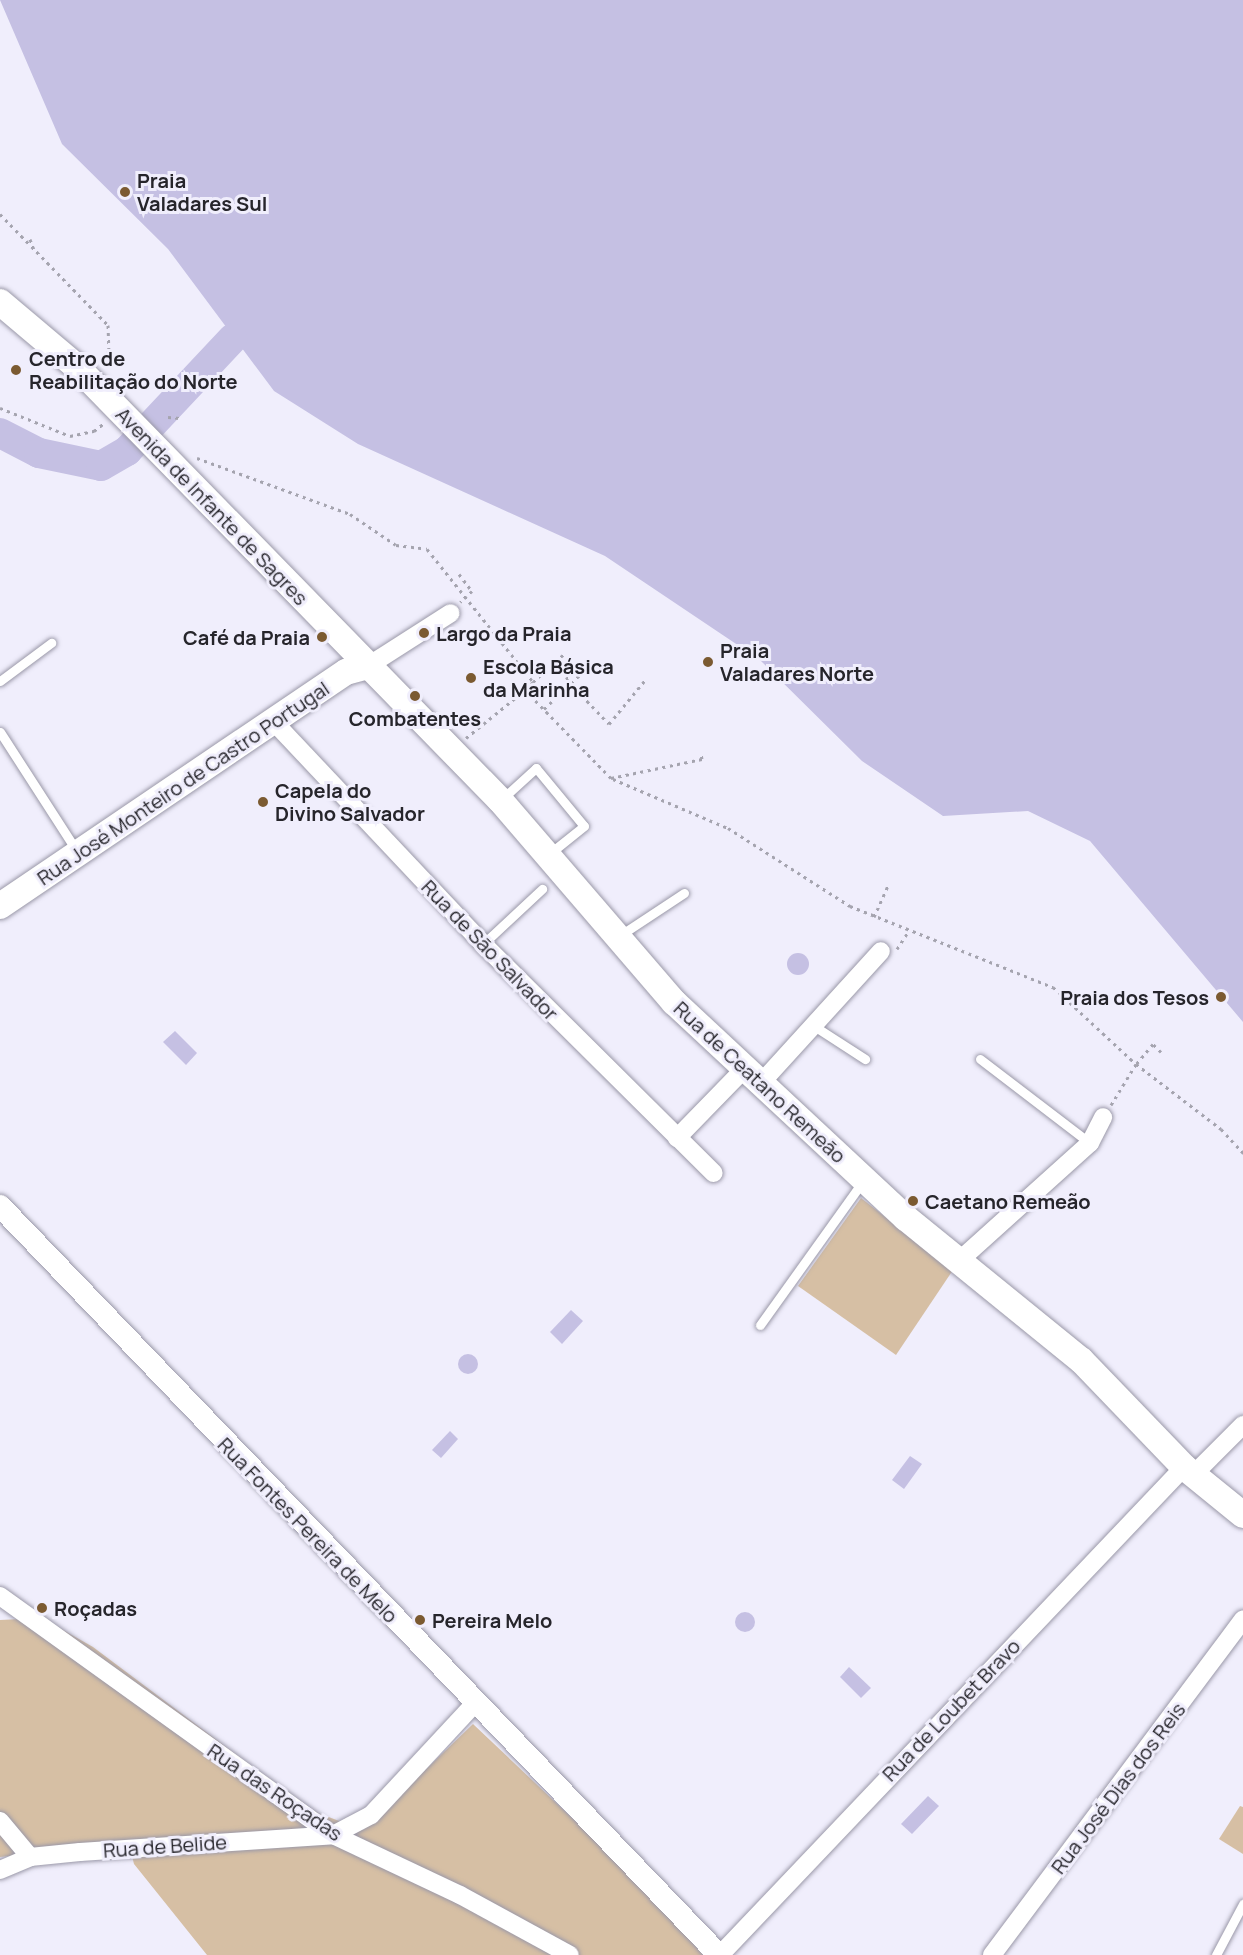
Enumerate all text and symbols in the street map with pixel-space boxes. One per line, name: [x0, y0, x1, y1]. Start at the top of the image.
place label: Praia Valadares Sul: [137, 168, 267, 215]
marker: Praia Valadares Sul: [118, 185, 132, 199]
place label: Centro de Reabilitação do Norte: [29, 346, 238, 393]
marker: Centro de Reabilitação do Norte: [7, 361, 25, 379]
street label: Avenida de Infante de Sagres: [111, 402, 313, 610]
place label: Largo da Praia: [436, 621, 571, 645]
place label: Café da Praia: [183, 625, 310, 649]
marker: Largo da Praia: [417, 626, 431, 640]
marker: Café da Praia: [315, 630, 329, 644]
place label: Praia Valadares Norte: [720, 638, 874, 685]
place label: Escola Básica da Marinha: [483, 654, 614, 701]
marker: Praia Valadares Norte: [701, 655, 715, 669]
marker: Escola Básica da Marinha: [464, 671, 478, 685]
street label: Rua José Monteiro de Castro Portugal: [32, 676, 334, 890]
marker: Combatentes: [408, 689, 422, 703]
place label: Combatentes: [349, 706, 481, 730]
place label: Capela do Divino Salvador: [275, 778, 425, 825]
marker: Capela do Divino Salvador: [256, 795, 270, 809]
street label: Rua de São Salvador: [417, 875, 563, 1025]
place label: Praia dos Tesos: [1060, 985, 1209, 1009]
marker: Praia dos Tesos: [1214, 990, 1228, 1004]
street label: Rua de Ceatano Remeão: [669, 996, 851, 1168]
place label: Caetano Remeão: [925, 1189, 1091, 1213]
marker: Caetano Remeão: [906, 1194, 920, 1208]
street label: Rua Fontes Pereira de Melo: [213, 1432, 403, 1628]
place label: Roçadas: [54, 1596, 137, 1620]
marker: Roçadas: [35, 1601, 49, 1615]
place label: Pereira Melo: [432, 1608, 552, 1632]
marker: Pereira Melo: [413, 1613, 427, 1627]
street label: Rua de Loubet Bravo: [877, 1634, 1025, 1786]
street label: Rua José Dias dos Reis: [1046, 1698, 1190, 1878]
street label: Rua das Roçadas: [203, 1738, 347, 1846]
street label: Rua de Belide: [102, 1830, 228, 1862]

